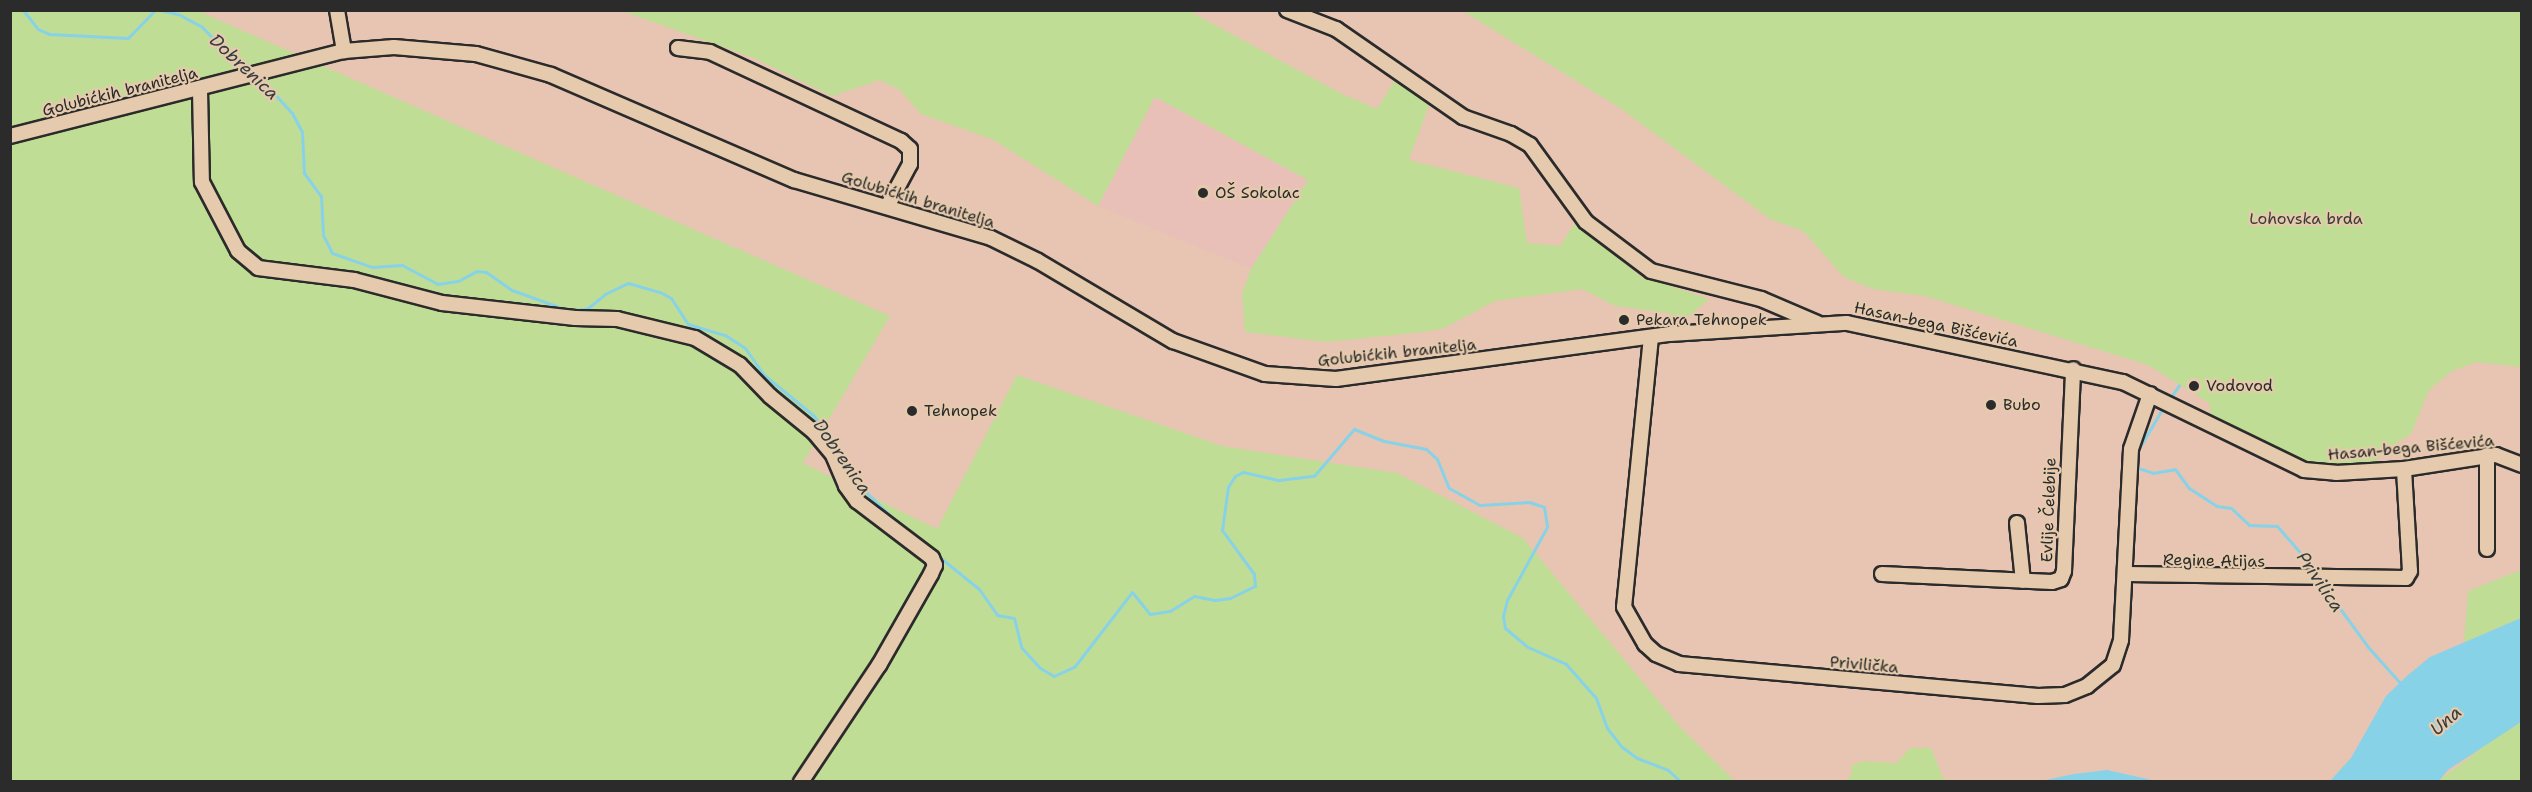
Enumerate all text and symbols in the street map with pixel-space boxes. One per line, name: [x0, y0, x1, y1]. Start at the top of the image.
water label: Dobrenica: [205, 29, 283, 105]
street label: Golubićkih branitelja: [40, 63, 200, 121]
street label: Golubićkih branitelja: [839, 168, 997, 232]
place label: OŠ Sokolac: [1215, 183, 1300, 203]
marker: OŠ Sokolac: [1196, 186, 1210, 200]
park label: Lohovska brda: [2249, 209, 2363, 229]
street label: Hasan-bega Bišćevića: [1852, 298, 2020, 352]
place label: Pekara Tehnopek: [1636, 310, 1767, 330]
marker: Pekara Tehnopek: [1617, 313, 1631, 327]
street label: Golubićkih branitelja: [1317, 335, 1477, 371]
place label: Vodovod: [2206, 376, 2273, 396]
marker: Vodovod: [2187, 379, 2201, 393]
place label: Bubo: [2003, 395, 2041, 415]
marker: Bubo: [1984, 398, 1998, 412]
place label: Tehnopek: [924, 401, 997, 421]
marker: Tehnopek: [905, 404, 919, 418]
water label: Dobrenica: [808, 415, 876, 499]
street label: Hasan-bega Bišćevića: [2327, 431, 2495, 465]
street label: Evlije Čelebije: [2038, 457, 2060, 563]
water label: Privilica: [2292, 548, 2348, 616]
street label: Regine Atijas: [2163, 551, 2265, 571]
street label: Privilička: [1829, 652, 1899, 678]
water label: Una: [2426, 702, 2466, 740]

